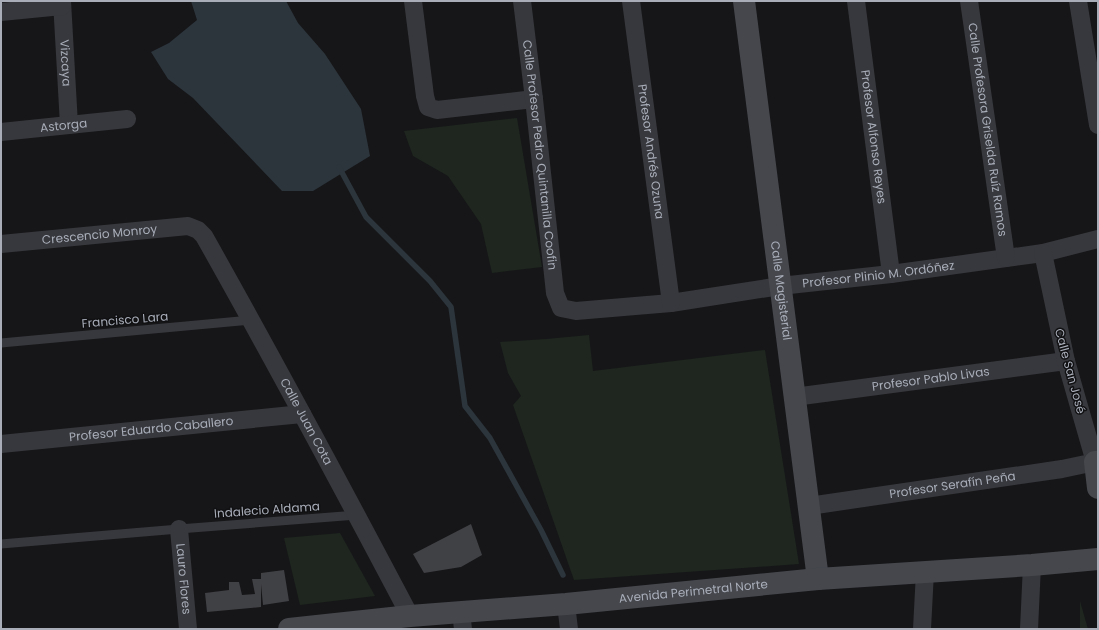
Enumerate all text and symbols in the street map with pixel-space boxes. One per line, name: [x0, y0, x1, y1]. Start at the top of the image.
street label: Calle Profesora Griselda Ruíz Ramos: [964, 22, 1012, 238]
street label: Vizcaya: [56, 39, 76, 87]
street label: Calle Profesor Pedro Quintanilla Coofin: [519, 39, 561, 271]
street label: Profesor Alfonso Reyes: [857, 69, 891, 205]
street label: Profesor Andrés Ozuna: [634, 83, 669, 220]
street label: Astorga: [39, 114, 88, 136]
street label: Crescencio Monroy: [41, 220, 158, 248]
street label: Calle Magisterial: [767, 240, 796, 341]
street label: Profesor Plinio M. Ordóñez: [801, 256, 955, 292]
street label: Francisco Lara: [81, 307, 169, 332]
street label: Calle San José: [1051, 326, 1090, 415]
street label: Profesor Pablo Livas: [871, 362, 991, 395]
street label: Calle Juan Cota: [276, 375, 337, 468]
street label: Profesor Eduardo Caballero: [68, 412, 234, 445]
street label: Profesor Serafín Peña: [888, 467, 1017, 502]
street label: Indalecio Aldama: [213, 497, 320, 522]
street label: Lauro Flores: [172, 542, 196, 615]
street label: Avenida Perimetral Norte: [618, 575, 768, 607]

